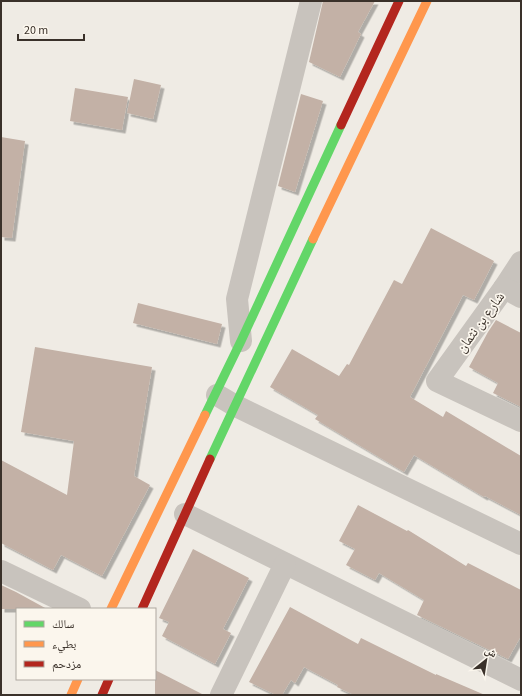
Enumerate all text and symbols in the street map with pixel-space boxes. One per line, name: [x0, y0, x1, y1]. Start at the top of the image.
scale bar: [18, 16, 84, 42]
text: 20 m: [24, 22, 48, 39]
street label: شارع بن نثمان: [452, 288, 510, 357]
legend: [16, 608, 156, 680]
text: سالك: [52, 616, 74, 633]
text: بطيء: [52, 636, 76, 654]
north arrow: [466, 640, 506, 680]
text: ش: [482, 642, 500, 661]
text: مزدحم: [52, 656, 81, 673]

